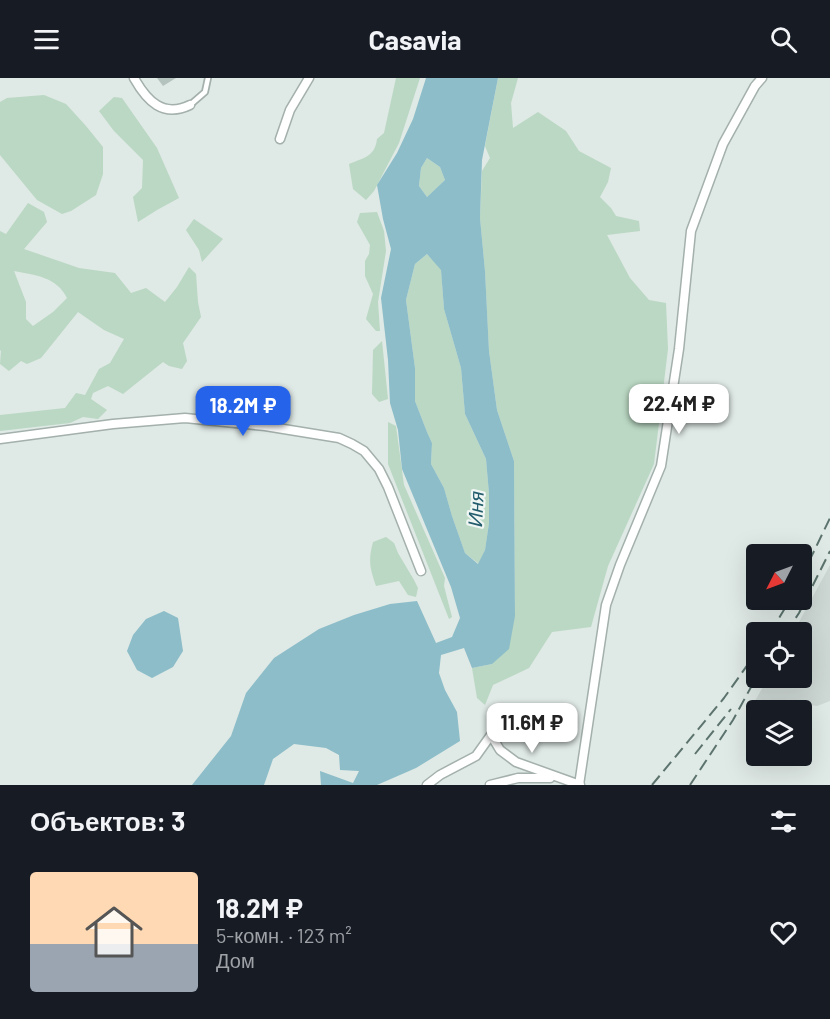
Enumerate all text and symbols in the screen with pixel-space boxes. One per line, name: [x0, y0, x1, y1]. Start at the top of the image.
icon: menu: [30, 23, 63, 56]
text: Casavia: [368, 23, 462, 55]
icon: search: [767, 23, 800, 56]
pin: 22.4M ₽: [624, 384, 734, 435]
pin: 18.2M ₽: [188, 386, 298, 437]
text: 22.4M ₽: [643, 391, 715, 415]
text: 18.2M ₽: [210, 393, 276, 417]
water label: Иня: [462, 490, 488, 528]
north arrow: [746, 544, 812, 610]
map controls: [746, 544, 812, 766]
button: locate: [746, 622, 812, 688]
button: layers: [746, 700, 812, 766]
pin: 11.6M ₽: [477, 703, 587, 754]
text: 11.6M ₽: [501, 710, 563, 734]
text: Объектов: 3: [30, 805, 185, 836]
icon: filters: [767, 805, 800, 838]
text: 18.2M ₽: [216, 892, 303, 923]
icon: home: [78, 896, 150, 968]
icon: heart: [767, 916, 800, 949]
text: 5-комн. · 123 m²: [216, 923, 352, 947]
text: Дом: [216, 948, 255, 972]

